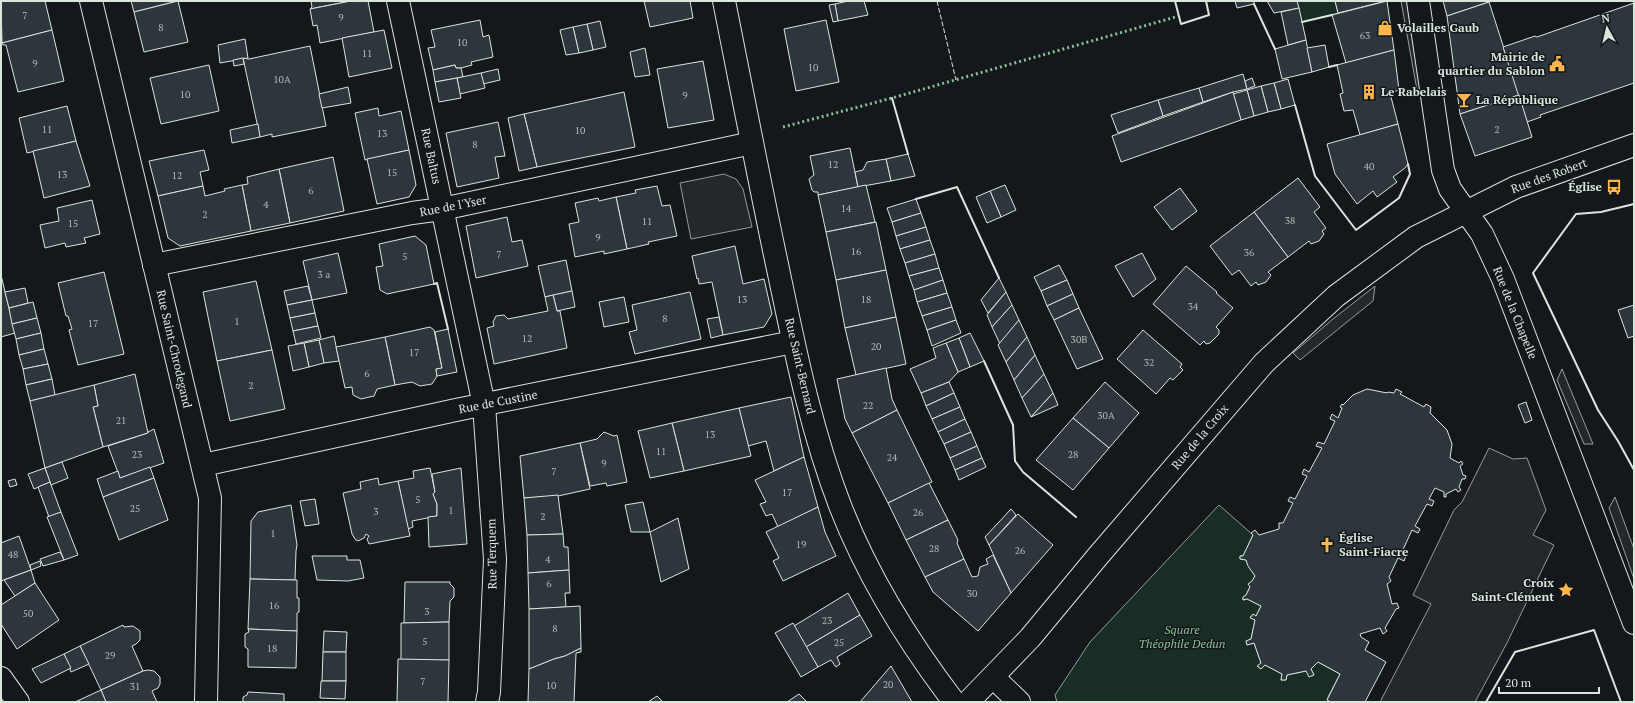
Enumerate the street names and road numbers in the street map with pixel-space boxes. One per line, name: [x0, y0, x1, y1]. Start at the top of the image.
street label: Rue Baltus: [418, 126, 445, 185]
street label: Rue des Robert: [1509, 155, 1589, 196]
street label: Rue de l'Yser: [418, 192, 488, 219]
street label: Rue de la Chapelle: [1490, 264, 1541, 361]
street label: Rue Saint-Chrodegand: [154, 288, 195, 410]
street label: Rue Saint-Bernard: [782, 316, 819, 416]
street label: Rue de Custine: [457, 387, 539, 417]
street label: Rue de la Croix: [1168, 400, 1232, 472]
street label: Rue Terquem: [483, 518, 500, 589]

